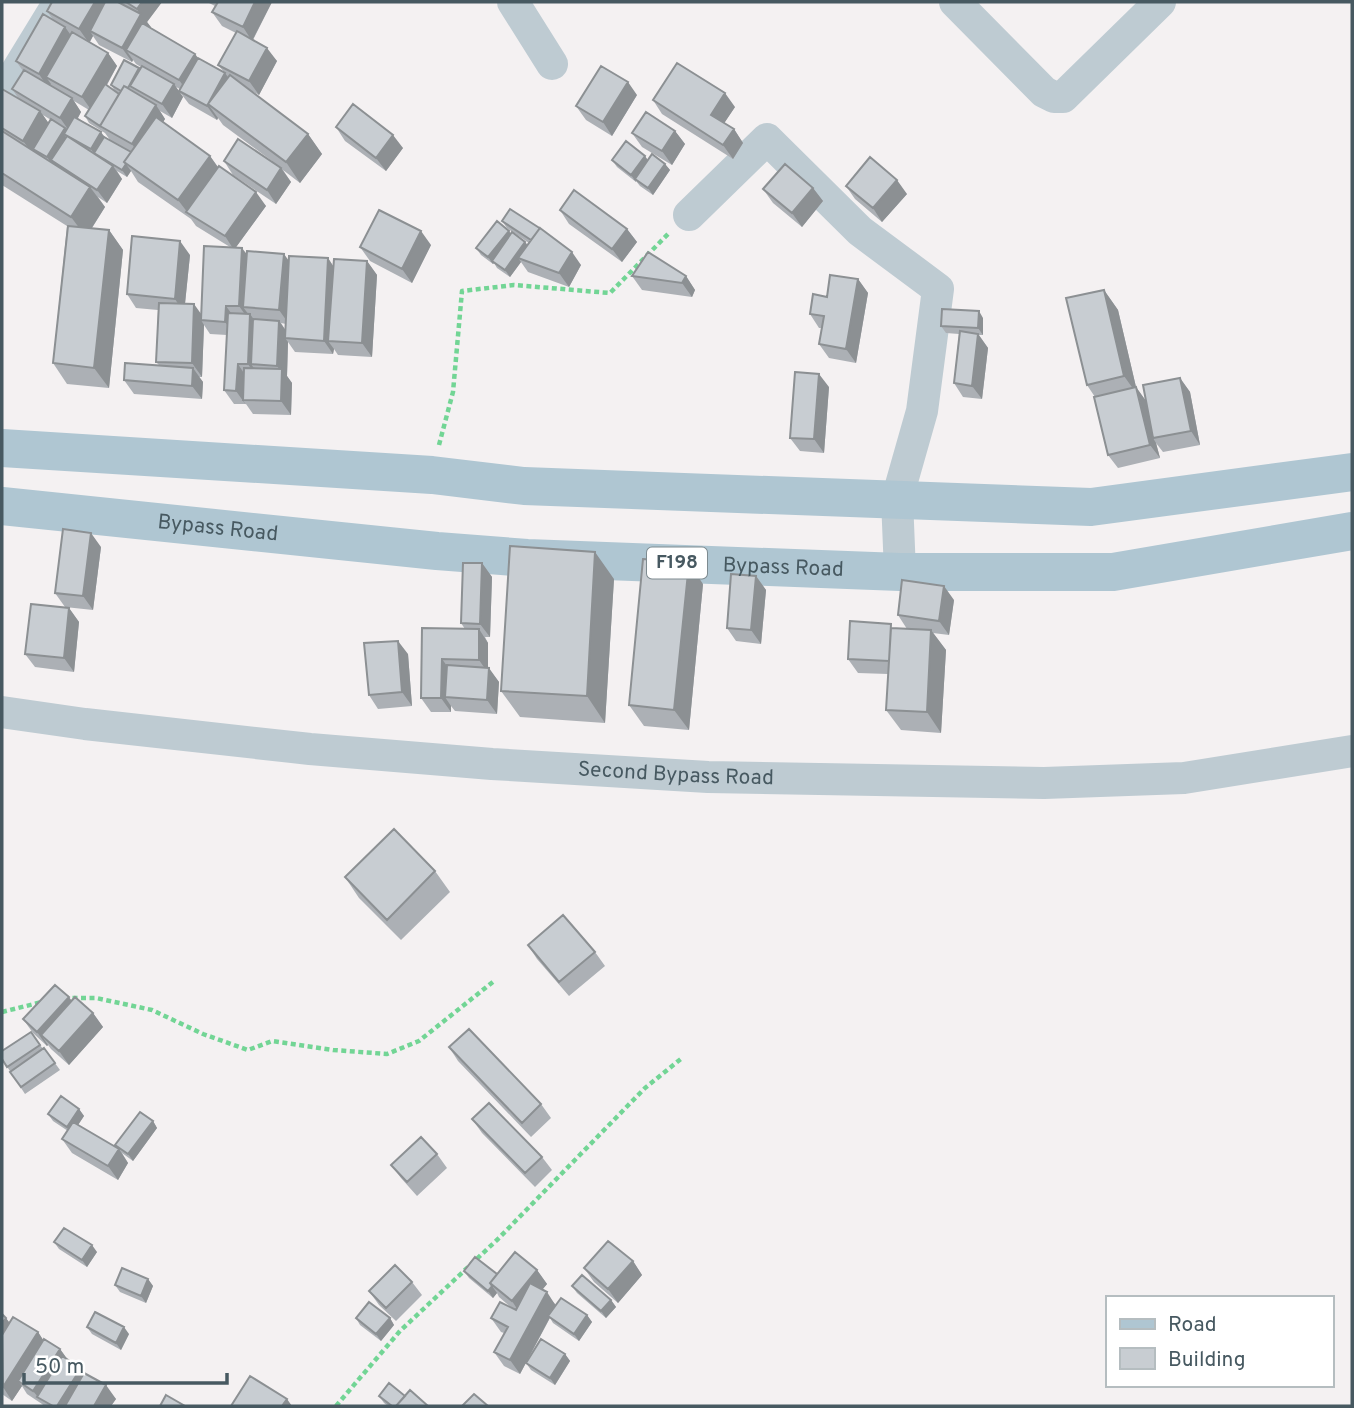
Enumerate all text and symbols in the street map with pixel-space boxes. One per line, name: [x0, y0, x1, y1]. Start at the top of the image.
street label: Bypass Road: [156, 509, 279, 548]
road number: F198: [647, 548, 707, 578]
street label: Bypass Road: [722, 552, 844, 583]
street label: Second Bypass Road: [577, 756, 774, 792]
legend: [1106, 1296, 1333, 1387]
text: Road: [1168, 1312, 1217, 1339]
scale bar: [24, 1342, 228, 1386]
text: Building: [1168, 1347, 1246, 1374]
text: 50 m: [35, 1354, 84, 1381]

